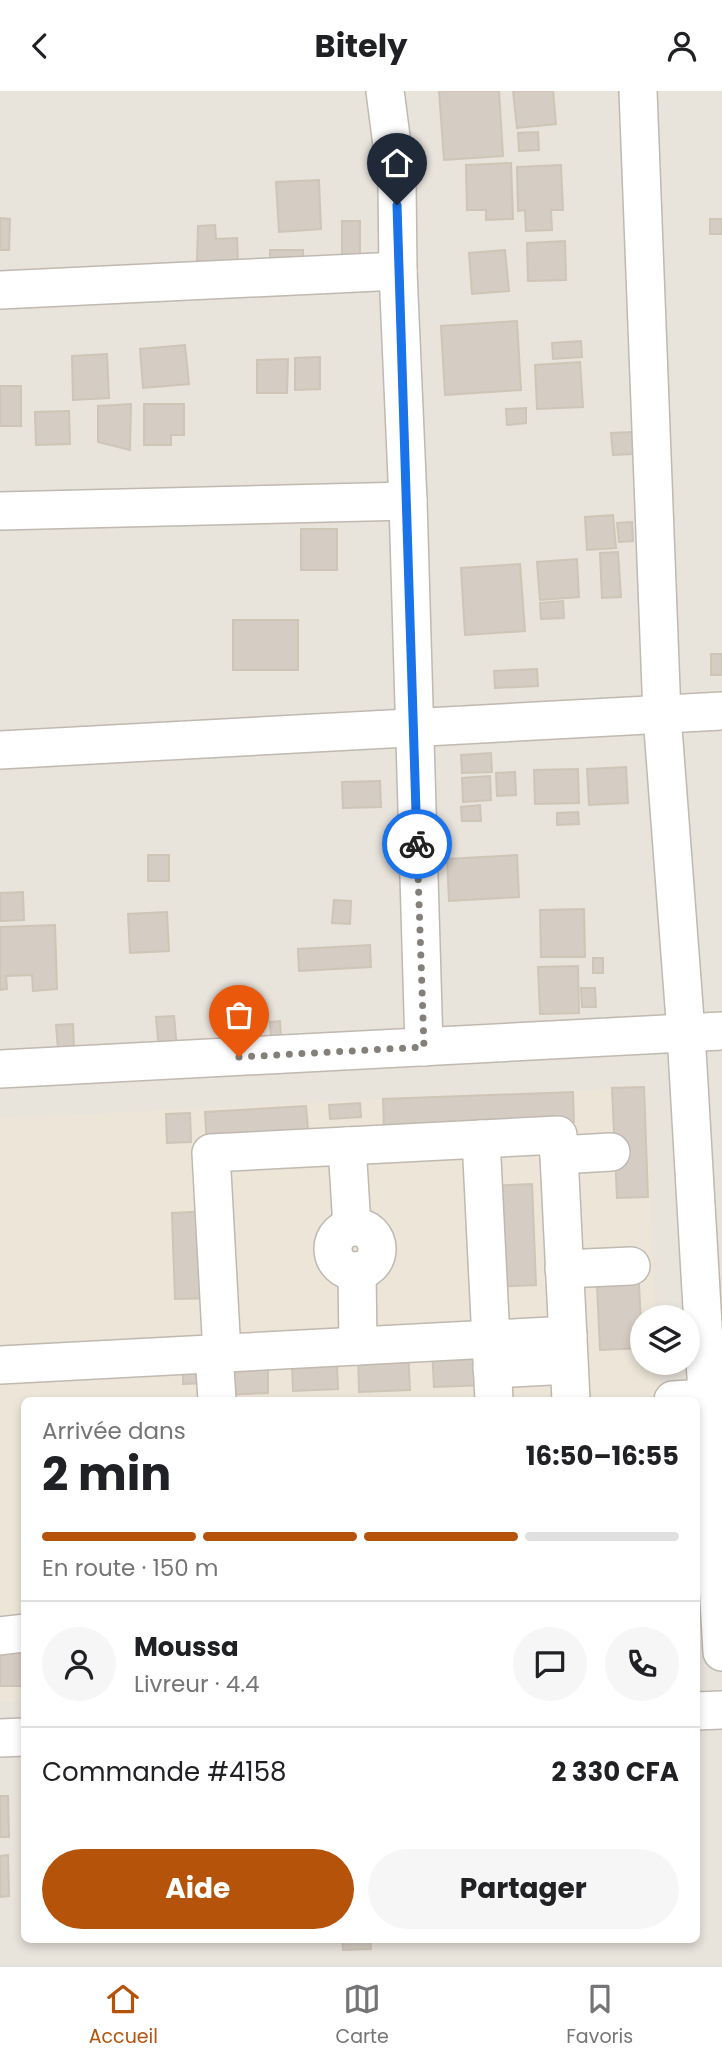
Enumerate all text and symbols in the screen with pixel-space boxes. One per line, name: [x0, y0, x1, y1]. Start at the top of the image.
text: Bitely: [315, 23, 407, 68]
icon: back: [21, 27, 59, 65]
icon: person: [663, 27, 701, 65]
pin: [367, 133, 427, 205]
icon: home: [378, 144, 416, 182]
courier: [382, 809, 452, 879]
icon: bike: [398, 825, 436, 863]
pin: [209, 985, 269, 1057]
icon: bag: [220, 996, 258, 1034]
map controls: [630, 1305, 700, 1375]
button: layers: [630, 1305, 700, 1375]
text: Arrivée dans: [42, 1415, 186, 1447]
text: 16:50–16:55: [526, 1438, 679, 1474]
text: 2 min: [42, 1442, 171, 1506]
text: En route · 150 m: [42, 1552, 219, 1584]
button: person: [42, 1627, 116, 1701]
button: chat: [513, 1627, 587, 1701]
button: phone: [605, 1627, 679, 1701]
text: Moussa: [134, 1629, 239, 1665]
text: Livreur · 4.4: [134, 1668, 260, 1700]
text: Commande #4158: [42, 1754, 286, 1790]
text: 2 330 CFA: [552, 1754, 679, 1790]
button: Aide: [42, 1849, 354, 1929]
button: Partager: [368, 1849, 679, 1929]
tab: Accueil: [89, 1980, 158, 2051]
tab: Carte: [335, 1980, 389, 2051]
tab: Favoris: [566, 1980, 633, 2051]

